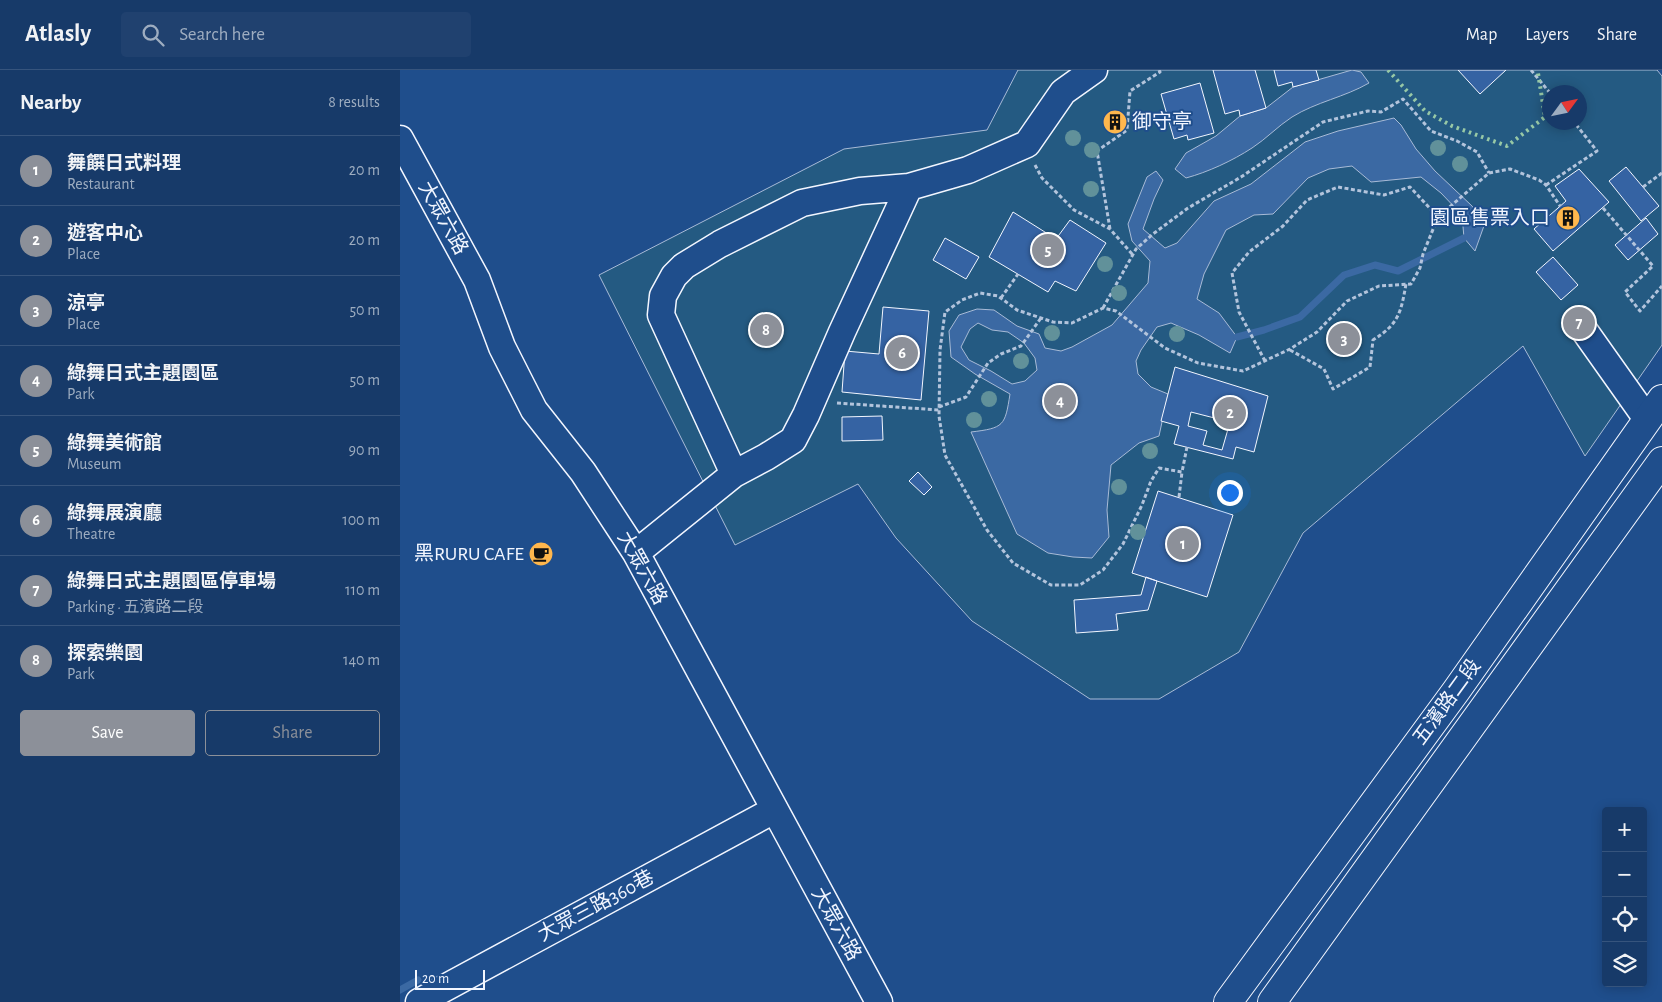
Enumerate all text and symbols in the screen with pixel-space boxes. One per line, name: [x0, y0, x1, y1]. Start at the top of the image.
search box: [121, 12, 471, 57]
icon: search: [139, 21, 167, 49]
text: Atlasly: [25, 22, 91, 46]
text: Search here: [179, 25, 265, 44]
text: Map: [1466, 26, 1497, 44]
text: Layers: [1525, 26, 1569, 44]
text: Share: [1597, 26, 1637, 44]
north arrow: [1542, 85, 1587, 130]
text: Nearby: [20, 92, 81, 113]
text: 8 results: [328, 94, 380, 110]
building icon: 御守亭: [1102, 109, 1128, 135]
place label: 御守亭: [1132, 110, 1192, 132]
text: 舞饌日式料理: [67, 154, 181, 173]
text: 1: [33, 162, 39, 178]
text: 20 m: [349, 162, 380, 178]
text: Restaurant: [67, 176, 135, 192]
street label: 大眾六路: [415, 178, 472, 258]
building icon: 園區售票入口: [1555, 205, 1581, 231]
place label: 園區售票入口: [1430, 207, 1550, 228]
text: 遊客中心: [67, 224, 143, 243]
pin: 5: [1032, 231, 1064, 269]
text: 2: [32, 232, 40, 248]
text: 20 m: [349, 232, 380, 248]
text: Place: [67, 246, 100, 262]
text: 涼亭: [67, 294, 105, 313]
text: 3: [33, 302, 39, 318]
text: 50 m: [349, 302, 380, 318]
pin: 7: [1563, 304, 1595, 342]
pin: 8: [750, 311, 782, 349]
text: Place: [67, 316, 100, 332]
pin: 3: [1328, 320, 1360, 358]
pin: 6: [886, 334, 918, 372]
text: 綠舞日式主題園區: [67, 364, 219, 383]
text: 4: [32, 372, 40, 388]
text: 50 m: [349, 372, 380, 388]
pin: 4: [1044, 382, 1076, 420]
text: Park: [67, 386, 95, 402]
pin: 2: [1214, 394, 1246, 432]
text: 綠舞美術館: [67, 434, 162, 453]
text: 5: [33, 442, 39, 458]
text: 90 m: [349, 442, 380, 458]
text: Museum: [67, 456, 122, 472]
your location: [1217, 480, 1243, 506]
text: 綠舞展演廳: [67, 504, 162, 523]
text: 6: [32, 512, 40, 528]
text: 100 m: [342, 512, 380, 528]
pin: 1: [1167, 525, 1199, 563]
text: Theatre: [67, 526, 115, 542]
street label: 大眾六路: [614, 528, 671, 608]
cafe icon: 黑RURU CAFE: [528, 541, 554, 567]
place label: 黑RURU CAFE: [414, 543, 524, 564]
text: 綠舞日式主題園區停車場: [67, 572, 276, 591]
text: 7: [33, 582, 39, 598]
text: 110 m: [345, 582, 380, 598]
text: Parking · 五濱路二段: [67, 599, 203, 615]
text: 探索樂園: [67, 644, 143, 663]
text: 8: [32, 652, 40, 668]
text: 140 m: [343, 652, 380, 668]
street label: 五濱路二段: [1409, 655, 1484, 748]
text: Park: [67, 666, 95, 682]
button: Save: [20, 710, 195, 756]
button: Share: [205, 710, 380, 756]
map controls: [1602, 807, 1647, 987]
button: +: [1602, 807, 1647, 852]
button: −: [1602, 852, 1647, 897]
street label: 大眾三路360巷: [534, 866, 657, 945]
street label: 大眾六路: [808, 884, 865, 964]
button: locate: [1602, 897, 1647, 942]
button: layers: [1602, 942, 1647, 987]
scale bar: [415, 967, 485, 990]
text: 20 m: [422, 972, 449, 986]

